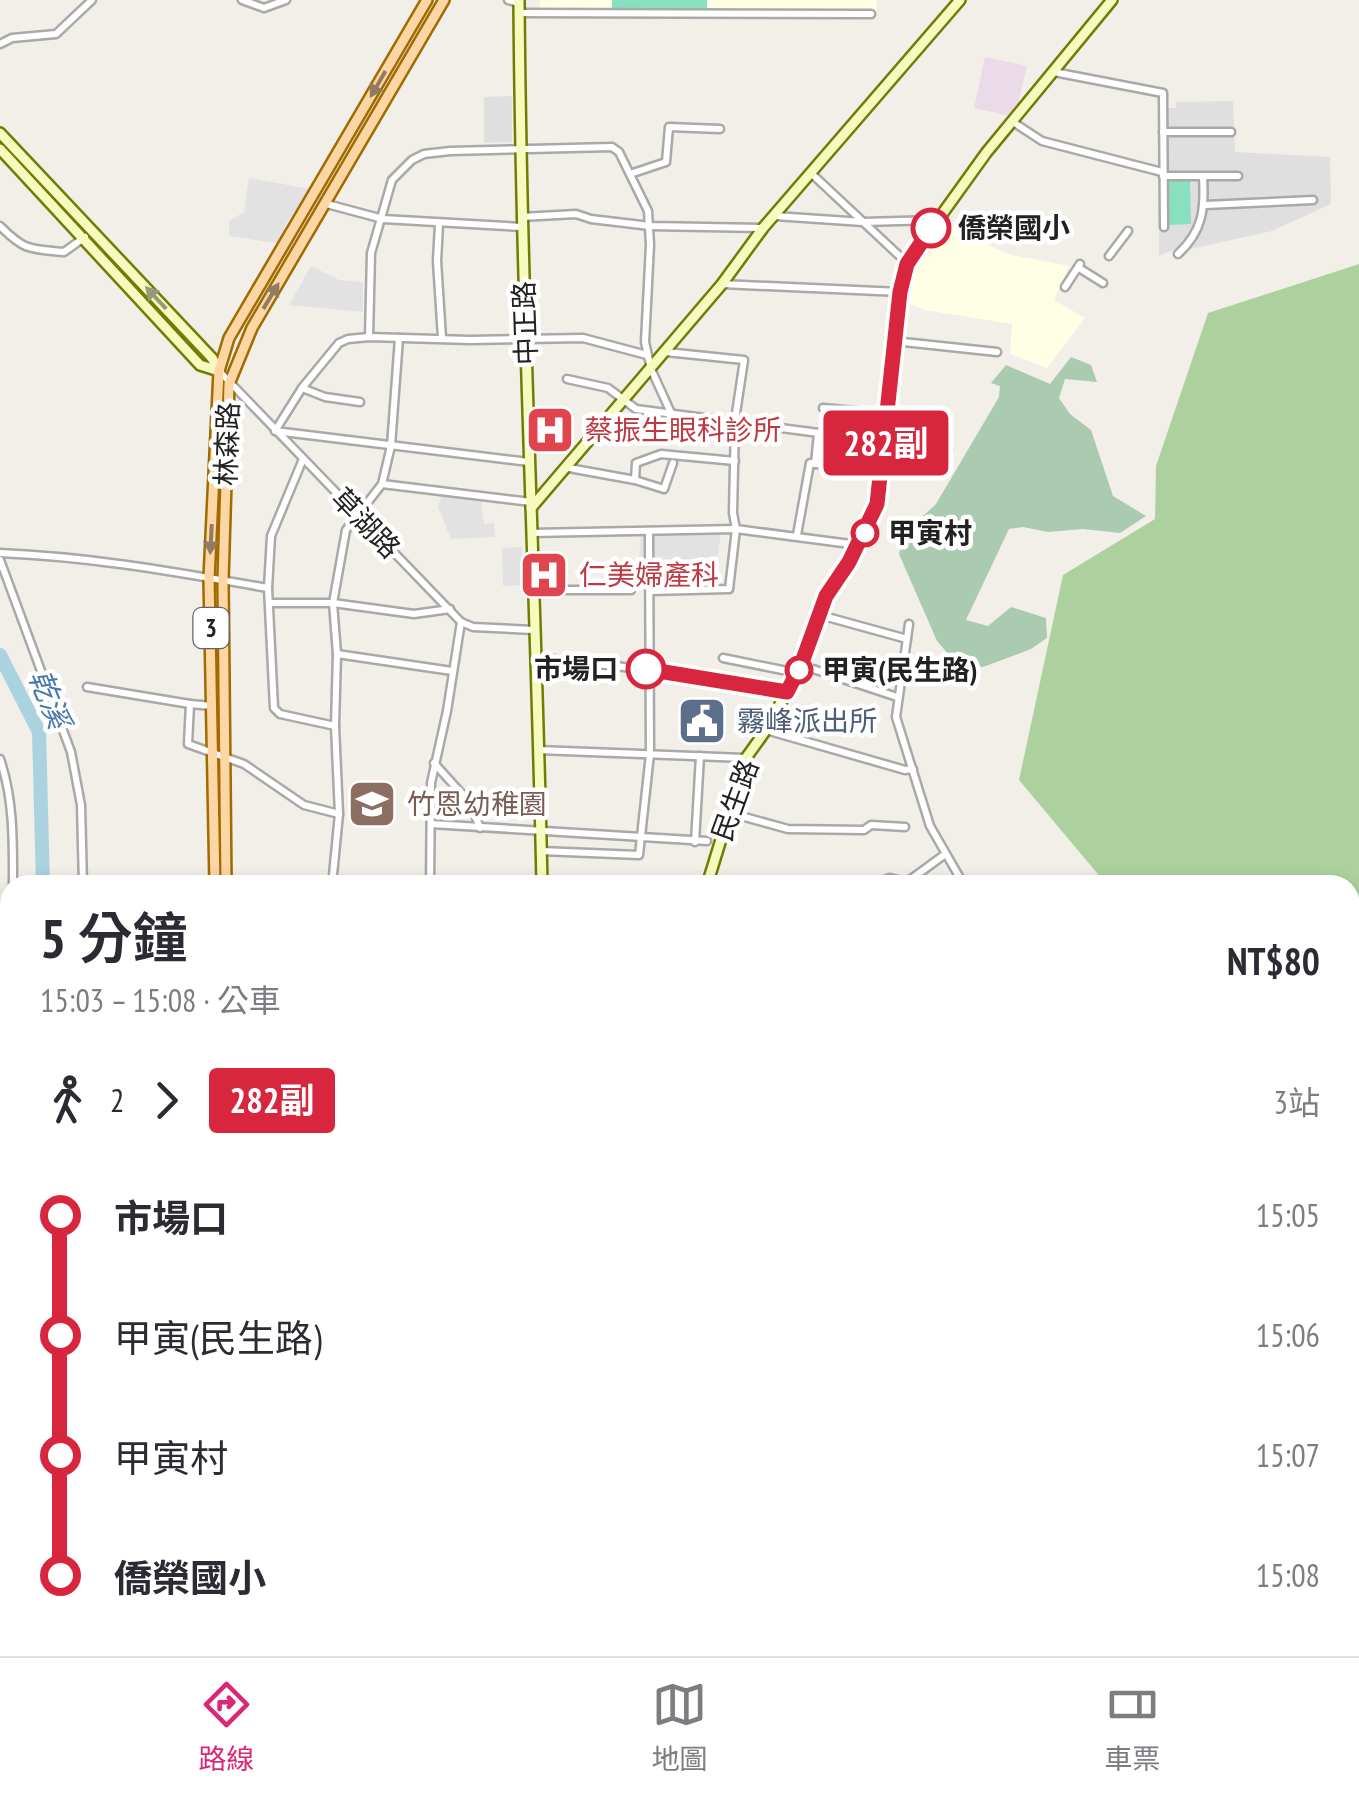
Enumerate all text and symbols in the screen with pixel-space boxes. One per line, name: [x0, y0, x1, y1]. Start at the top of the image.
one-way arrow: [370, 70, 387, 98]
marker: 僑榮國小: [912, 209, 950, 247]
place label: 僑榮國小: [958, 209, 1070, 246]
street label: 中正路: [505, 280, 544, 366]
one-way arrow: [262, 282, 279, 310]
one-way arrow: [145, 286, 168, 310]
street label: 林森路: [207, 401, 246, 487]
hospital icon: 蔡振生眼科診所: [524, 404, 576, 456]
line badge: 282副: [816, 410, 956, 476]
place label: 蔡振生眼科診所: [585, 411, 781, 448]
text: 282副: [843, 420, 929, 466]
street label: 草湖路: [324, 480, 409, 566]
place label: 甲寅村: [888, 514, 972, 551]
marker: 甲寅村: [852, 520, 878, 546]
one-way arrow: [203, 523, 219, 555]
hospital icon: 仁美婦產科: [518, 549, 570, 601]
place label: 仁美婦產科: [579, 556, 719, 593]
road number: 3: [194, 608, 228, 648]
place label: 市場口: [534, 650, 618, 687]
marker: 市場口: [627, 650, 665, 688]
place label: 甲寅(民生路): [822, 651, 978, 688]
marker: 甲寅(民生路): [786, 657, 812, 683]
water label: 乾溪: [21, 663, 81, 737]
public building icon: 霧峰派出所: [676, 695, 728, 747]
place label: 霧峰派出所: [737, 702, 877, 739]
street label: 民生路: [703, 754, 766, 846]
school or university icon: 竹恩幼稚園: [346, 778, 398, 830]
place label: 竹恩幼稚園: [407, 785, 547, 822]
text: 5 分鐘: [40, 902, 188, 973]
text: NT$80: [1227, 936, 1320, 985]
text: 15:03 – 15:08 · 公車: [40, 979, 281, 1021]
icon: walk: [40, 1073, 95, 1128]
icon: forward: [139, 1073, 194, 1128]
text: 282副: [229, 1077, 315, 1123]
text: 2: [110, 1079, 124, 1121]
text: 3站: [1274, 1081, 1320, 1123]
text: 市場口: [114, 1193, 228, 1242]
text: 15:05: [1256, 1194, 1320, 1236]
text: 甲寅(民生路): [114, 1313, 322, 1362]
text: 15:06: [1256, 1314, 1320, 1356]
text: 甲寅村: [114, 1433, 228, 1482]
text: 15:07: [1256, 1434, 1320, 1476]
text: 僑榮國小: [114, 1553, 266, 1602]
text: 15:08: [1256, 1554, 1320, 1596]
tab: 路線: [198, 1677, 255, 1777]
tab: 地圖: [651, 1677, 708, 1777]
tab: 車票: [1104, 1677, 1161, 1777]

